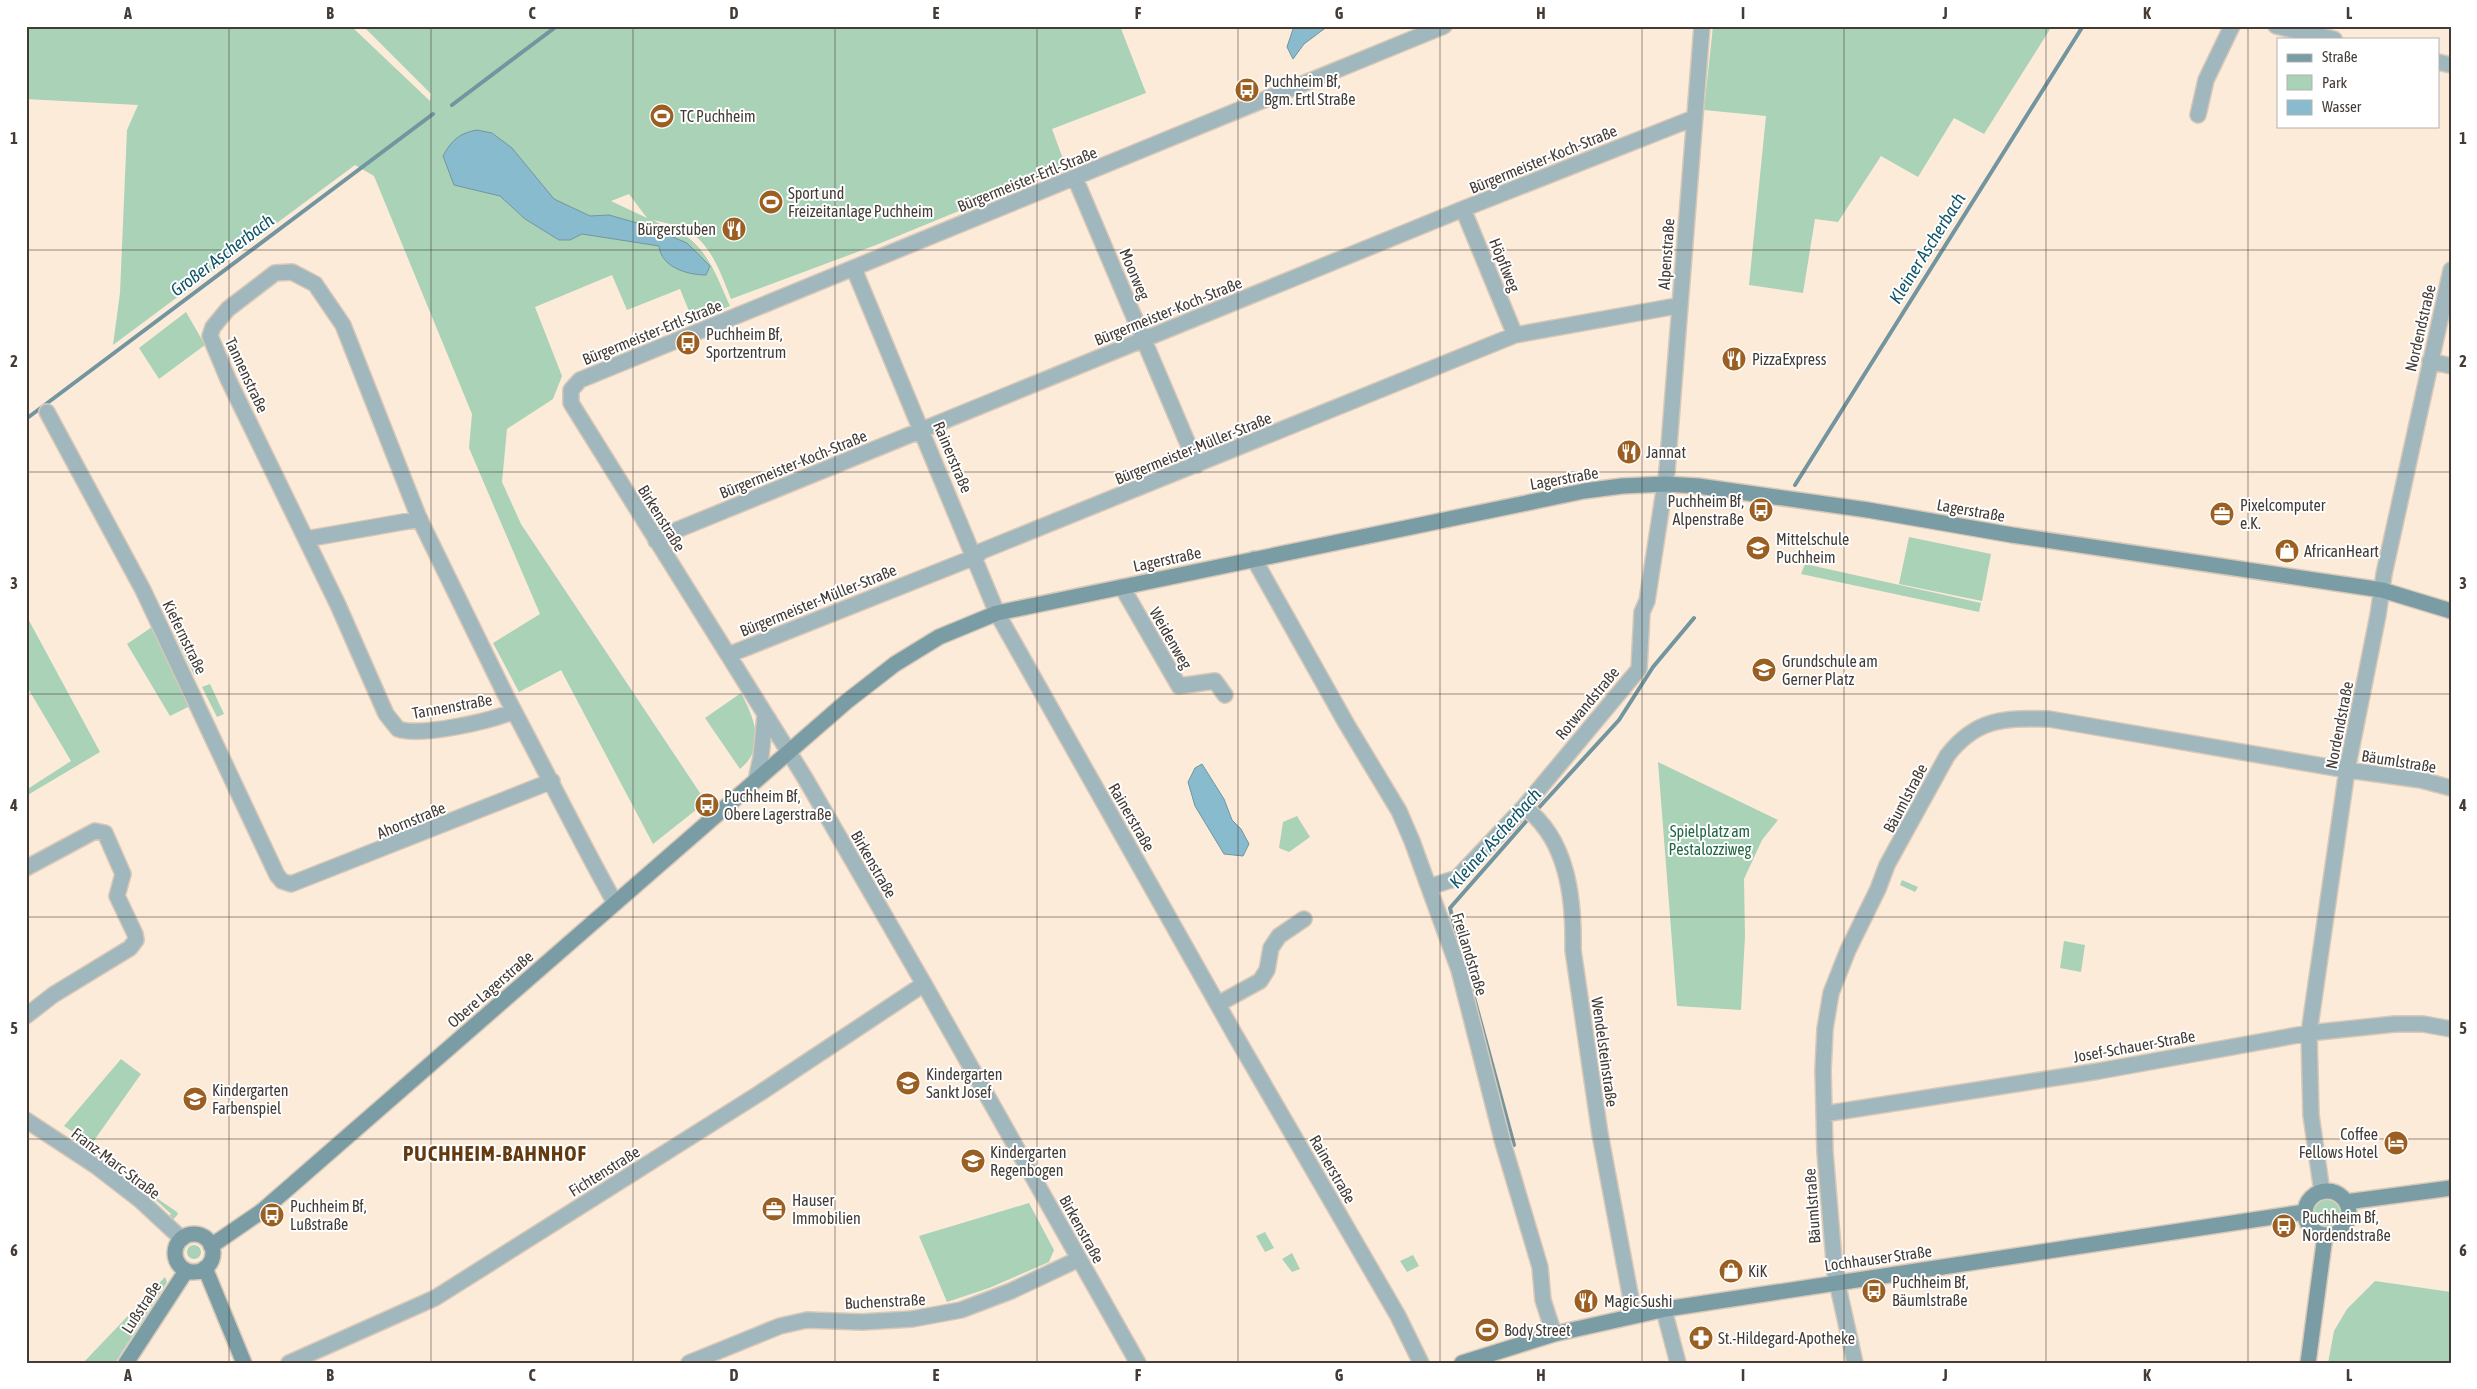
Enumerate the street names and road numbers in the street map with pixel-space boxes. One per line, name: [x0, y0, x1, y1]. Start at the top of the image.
street label: Bürgermeister-Koch-Straße: [1467, 121, 1620, 198]
street label: Bürgermeister-Ertl-Straße: [955, 143, 1100, 216]
street label: Alpenstraße: [1655, 218, 1678, 290]
street label: Höpflweg: [1485, 235, 1524, 295]
street label: Moorweg: [1115, 246, 1154, 303]
street label: Bürgermeister-Koch-Straße: [1092, 273, 1245, 350]
street label: Nordendstraße: [2401, 283, 2439, 373]
street label: Bürgermeister-Ertl-Straße: [580, 296, 725, 369]
street label: Tannenstraße: [222, 335, 272, 415]
street label: Bürgermeister-Müller-Straße: [1112, 408, 1274, 489]
street label: Rainerstraße: [930, 419, 976, 495]
street label: Bürgermeister-Koch-Straße: [717, 426, 870, 503]
street label: Lagerstraße: [1528, 463, 1600, 494]
street label: Birkenstraße: [635, 482, 689, 554]
street label: Lagerstraße: [1935, 495, 2007, 526]
street label: Lagerstraße: [1131, 543, 1203, 576]
street label: Bürgermeister-Müller-Straße: [737, 560, 899, 641]
street label: Kiefernstraße: [159, 597, 211, 677]
street label: Weidenweg: [1145, 604, 1196, 673]
street label: Rotwandstraße: [1551, 663, 1623, 743]
street label: Nordendstraße: [2322, 680, 2356, 770]
street label: Tannenstraße: [411, 690, 493, 722]
street label: Bäumlstraße: [2360, 746, 2438, 776]
street label: Bäumlstraße: [1879, 760, 1931, 836]
street label: Rainerstraße: [1105, 780, 1159, 854]
street label: Ahornstraße: [374, 798, 448, 842]
street label: Birkenstraße: [848, 827, 900, 901]
street label: Freilandstraße: [1449, 910, 1491, 998]
street label: Obere Lagerstraße: [444, 947, 537, 1032]
street label: Wendelsteinstraße: [1588, 996, 1622, 1108]
street label: Josef-Schauer-Straße: [2072, 1026, 2196, 1066]
street label: Franz-Marc-Straße: [68, 1124, 164, 1202]
street label: Rainerstraße: [1306, 1132, 1360, 1206]
street label: Fichtenstraße: [565, 1142, 643, 1200]
street label: Bäumlstraße: [1800, 1168, 1824, 1244]
street label: Birkenstraße: [1056, 1192, 1108, 1266]
street label: Lochhauser Straße: [1823, 1242, 1933, 1274]
street label: Lußstraße: [118, 1278, 164, 1336]
street label: Buchenstraße: [844, 1290, 926, 1312]

